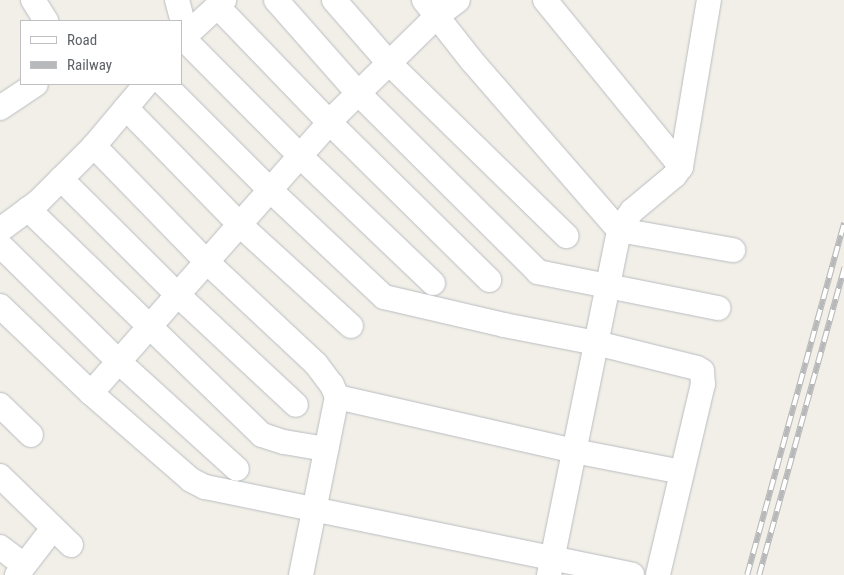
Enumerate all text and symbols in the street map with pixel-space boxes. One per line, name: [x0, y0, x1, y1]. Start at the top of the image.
legend: [20, 20, 182, 85]
text: Road: [67, 31, 97, 49]
text: Railway: [67, 56, 112, 74]

